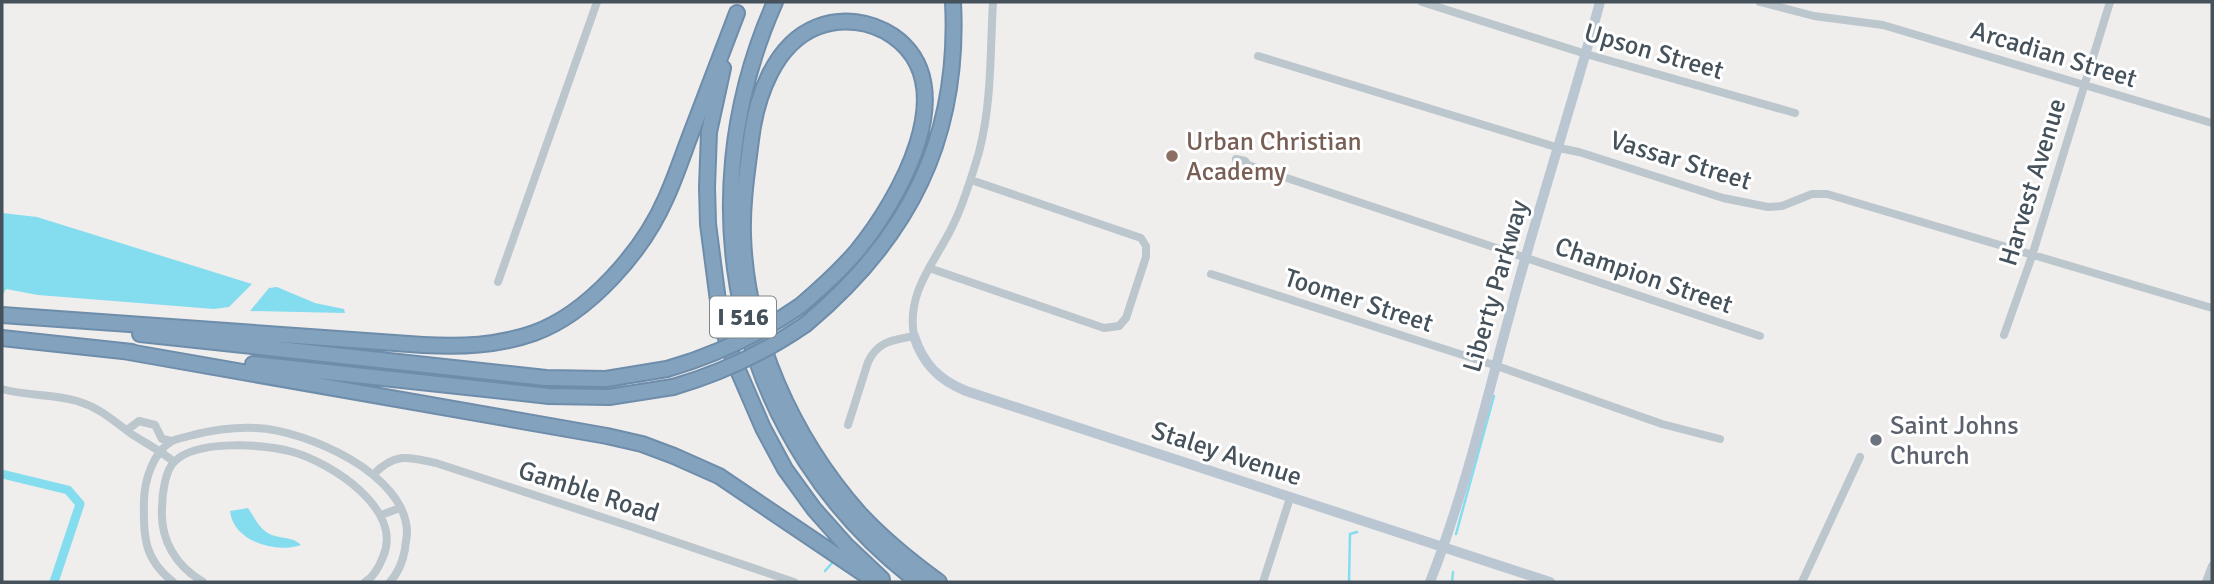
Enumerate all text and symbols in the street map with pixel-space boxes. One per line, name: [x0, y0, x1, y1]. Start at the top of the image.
street label: Arcadian Street: [1967, 15, 2141, 95]
street label: Upson Street: [1580, 17, 1727, 87]
street label: Harvest Avenue: [1992, 95, 2074, 270]
street label: Vassar Street: [1606, 124, 1755, 198]
place label: Urban Christian Academy: [1186, 126, 1362, 188]
marker: Urban Christian Academy: [1164, 148, 1180, 164]
street label: Liberty Parkway: [1456, 197, 1536, 376]
street label: Champion Street: [1551, 231, 1737, 321]
street label: Toomer Street: [1280, 262, 1437, 340]
road number: I 516: [710, 296, 776, 338]
place label: Saint Johns Church: [1890, 410, 2019, 472]
street label: Staley Avenue: [1148, 415, 1306, 493]
marker: Saint Johns Church: [1868, 432, 1884, 448]
street label: Gamble Road: [514, 454, 663, 530]

